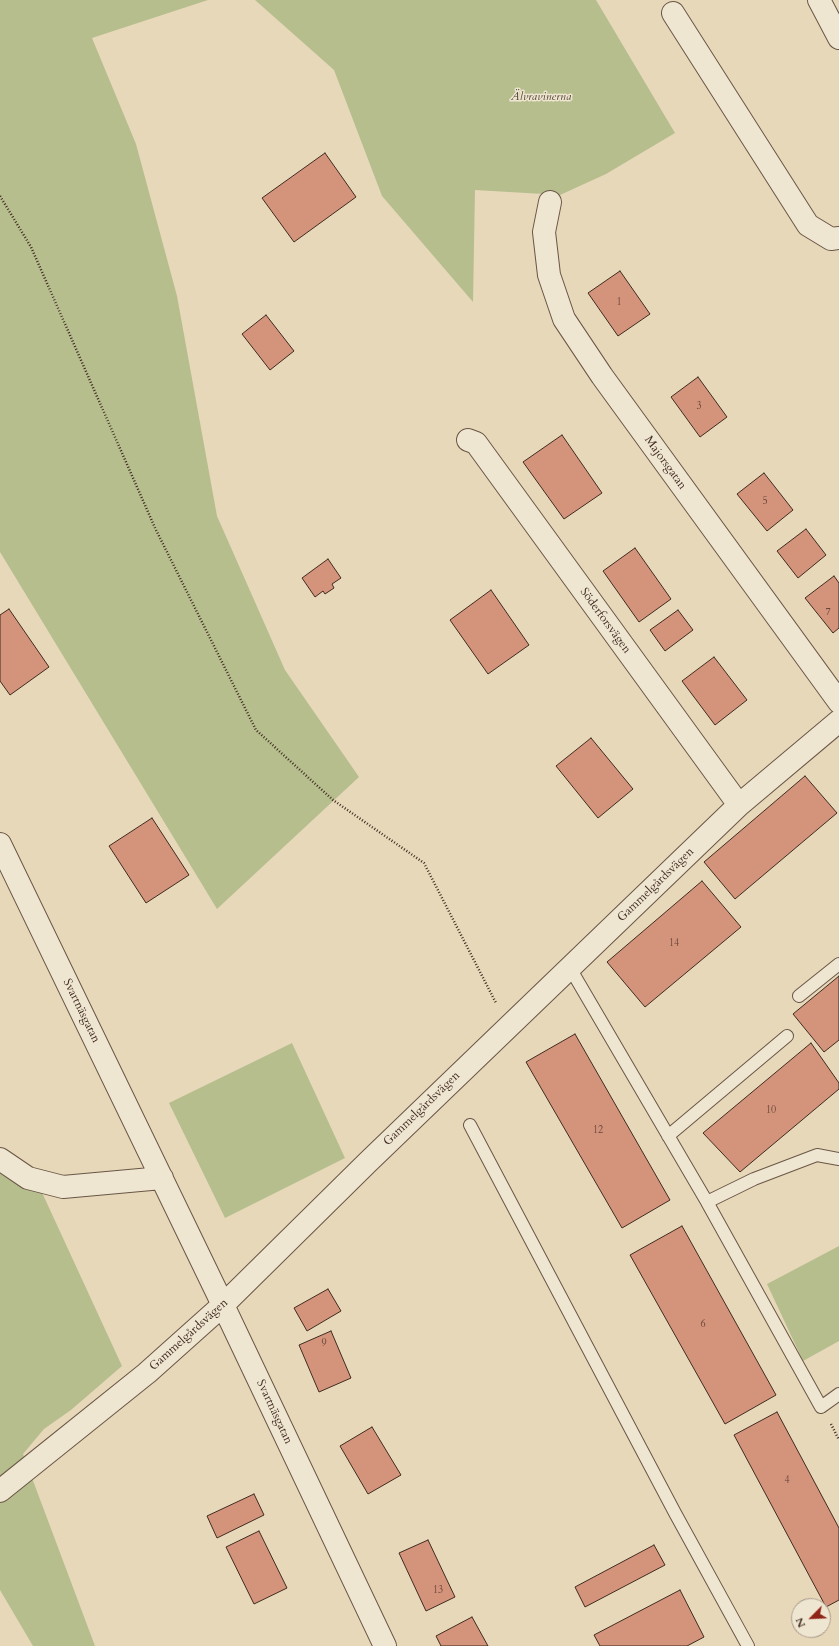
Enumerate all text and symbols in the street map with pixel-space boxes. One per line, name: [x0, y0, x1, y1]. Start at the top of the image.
park label: Älvravinerna: [511, 90, 571, 104]
house number: 1: [616, 297, 622, 309]
house number: 3: [696, 401, 702, 413]
street label: Majorsgatan: [641, 434, 689, 492]
house number: 5: [762, 496, 768, 508]
street label: Söderforsvägen: [576, 585, 634, 657]
house number: 7: [825, 607, 831, 619]
street label: Gammelgårdsvägen: [615, 845, 697, 925]
house number: 14: [669, 938, 679, 950]
street label: Svartnäsgatan: [59, 977, 103, 1045]
street label: Gammelgårdsvägen: [381, 1069, 463, 1149]
house number: 10: [766, 1105, 776, 1117]
house number: 12: [593, 1125, 603, 1137]
street label: Gammelgårdsvägen: [147, 1296, 231, 1374]
house number: 6: [700, 1319, 706, 1331]
house number: 9: [321, 1338, 327, 1350]
street label: Svartnäsgatan: [253, 1378, 295, 1446]
house number: 4: [784, 1475, 790, 1487]
house number: 13: [433, 1585, 443, 1597]
north arrow: [791, 1598, 831, 1638]
text: N: [792, 1615, 809, 1630]

